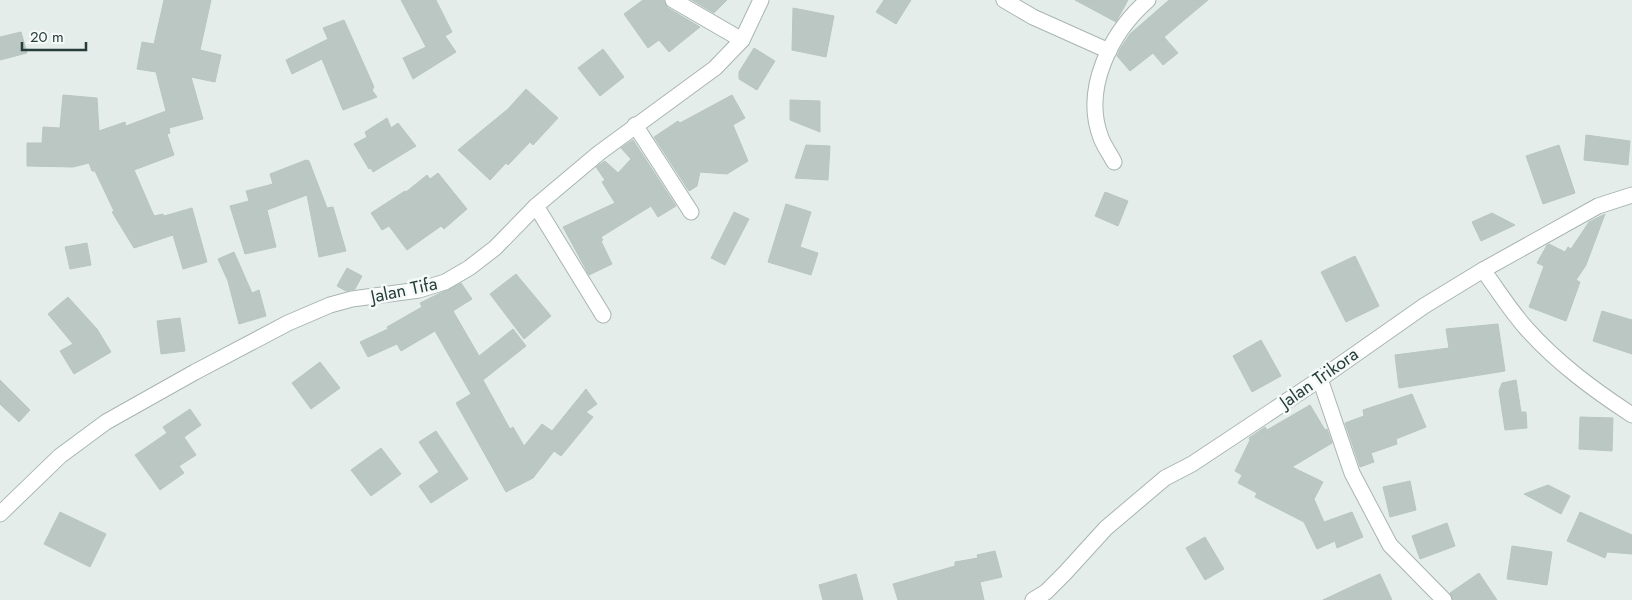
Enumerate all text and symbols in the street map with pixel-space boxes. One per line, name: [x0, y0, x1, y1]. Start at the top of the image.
scale bar: [22, 20, 86, 52]
text: 20 m: [30, 26, 64, 48]
street label: Jalan Tifa: [366, 270, 440, 310]
street label: Jalan Trikora: [1273, 341, 1364, 416]

